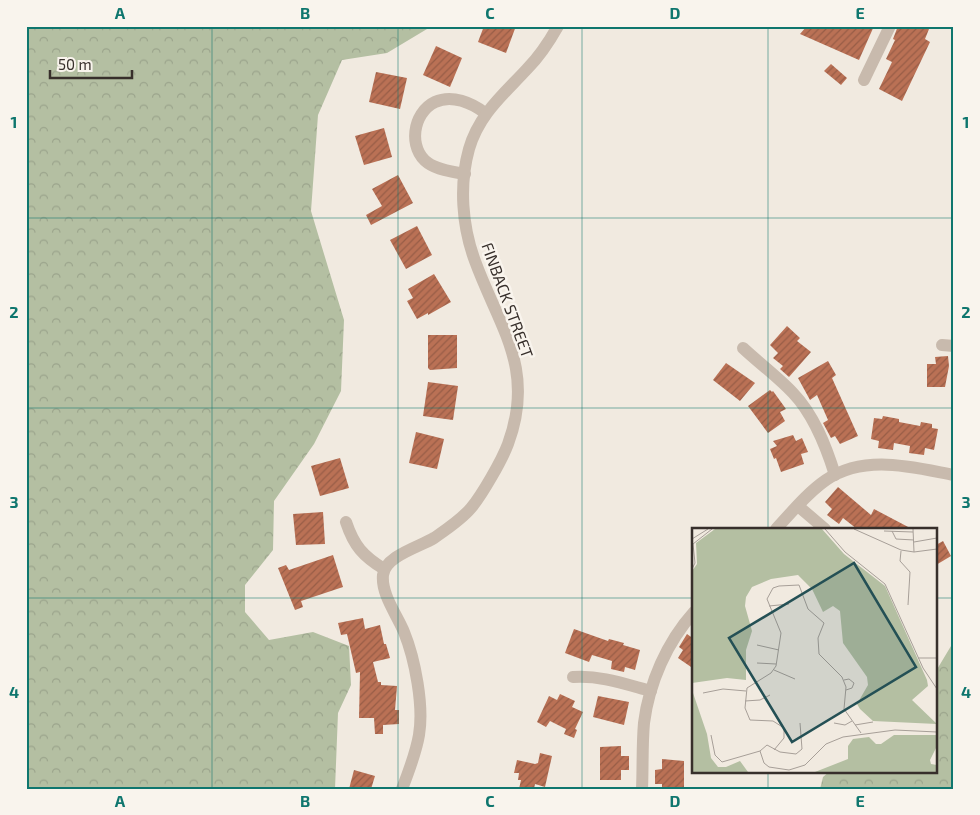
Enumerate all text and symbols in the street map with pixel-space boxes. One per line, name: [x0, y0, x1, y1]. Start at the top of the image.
text: A: [115, 3, 126, 22]
text: B: [300, 3, 310, 22]
text: C: [485, 3, 495, 22]
text: D: [670, 3, 681, 22]
text: E: [855, 3, 865, 22]
scale bar: [50, 48, 132, 80]
text: 50 m: [58, 55, 92, 73]
text: 1: [11, 112, 17, 131]
text: 1: [963, 112, 969, 131]
street label: FINBACK STREET: [478, 240, 538, 360]
text: 2: [9, 302, 19, 321]
text: 2: [961, 302, 971, 321]
text: 3: [9, 492, 19, 511]
text: 3: [961, 492, 971, 511]
inset map: [692, 528, 938, 772]
text: 4: [9, 682, 19, 701]
text: 4: [961, 682, 971, 701]
text: A: [115, 791, 126, 810]
text: B: [300, 791, 310, 810]
text: C: [485, 791, 495, 810]
text: D: [670, 791, 681, 810]
text: E: [855, 791, 865, 810]

